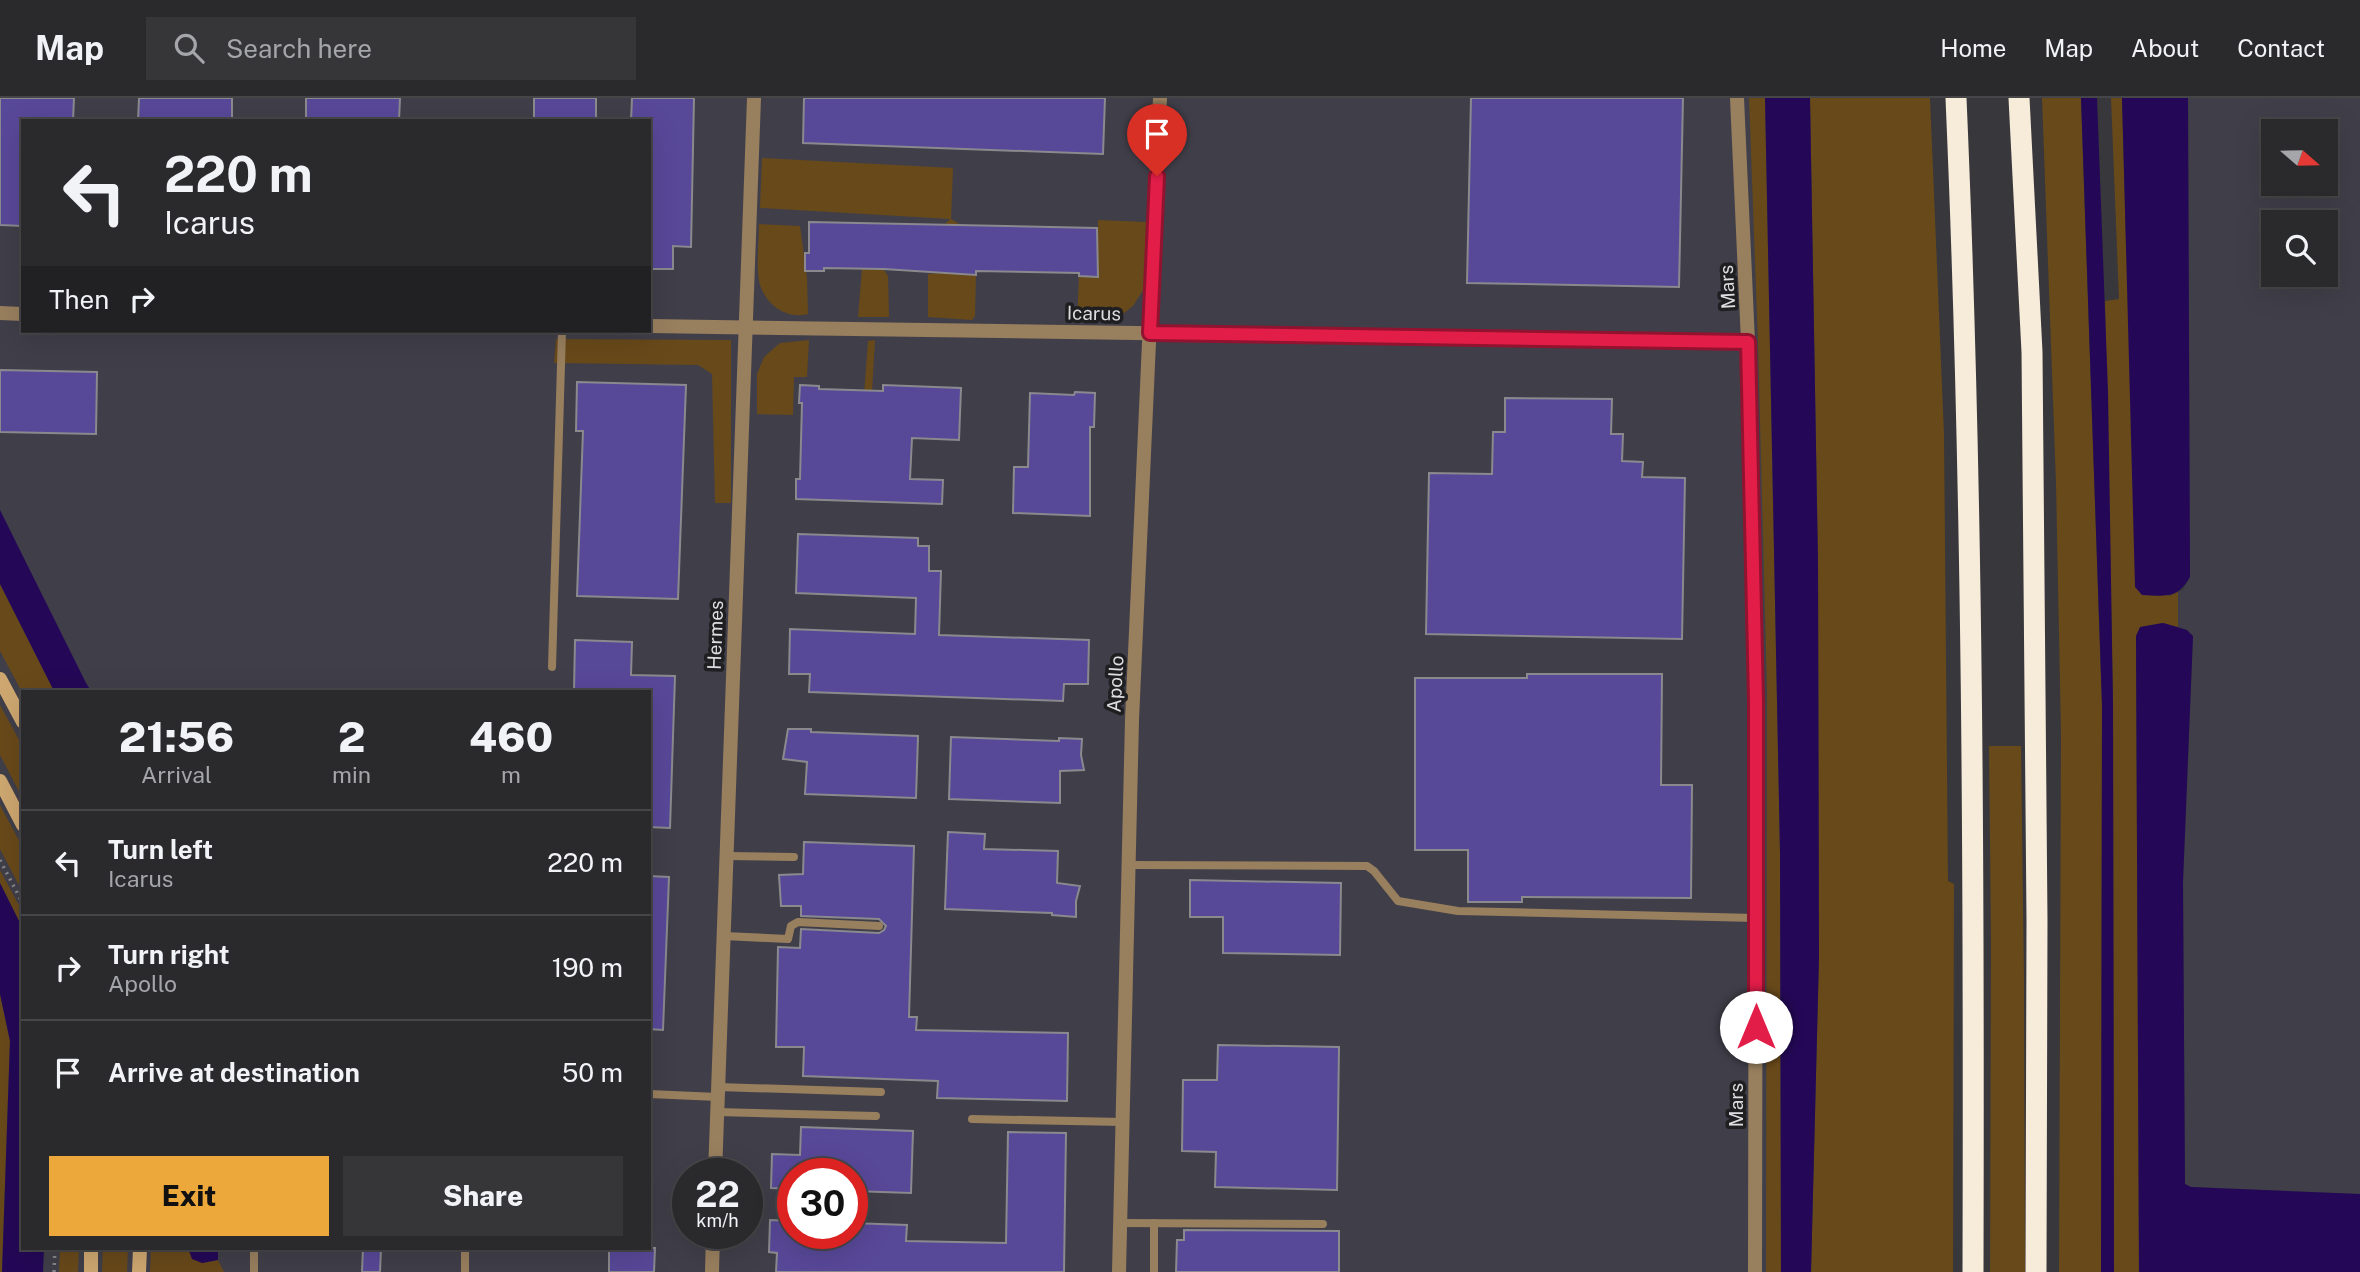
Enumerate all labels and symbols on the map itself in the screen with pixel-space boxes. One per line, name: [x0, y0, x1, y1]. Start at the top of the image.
pin: [1127, 104, 1187, 176]
north arrow: [2261, 119, 2338, 196]
street label: Mars: [1715, 264, 1739, 310]
street label: Icarus: [1067, 302, 1121, 324]
street label: Hermes: [703, 600, 727, 670]
street label: Apollo: [1103, 655, 1127, 713]
position arrow: [1719, 990, 1793, 1064]
street label: Mars: [1725, 1083, 1747, 1127]
speed limit sign: 30: [777, 1158, 868, 1249]

